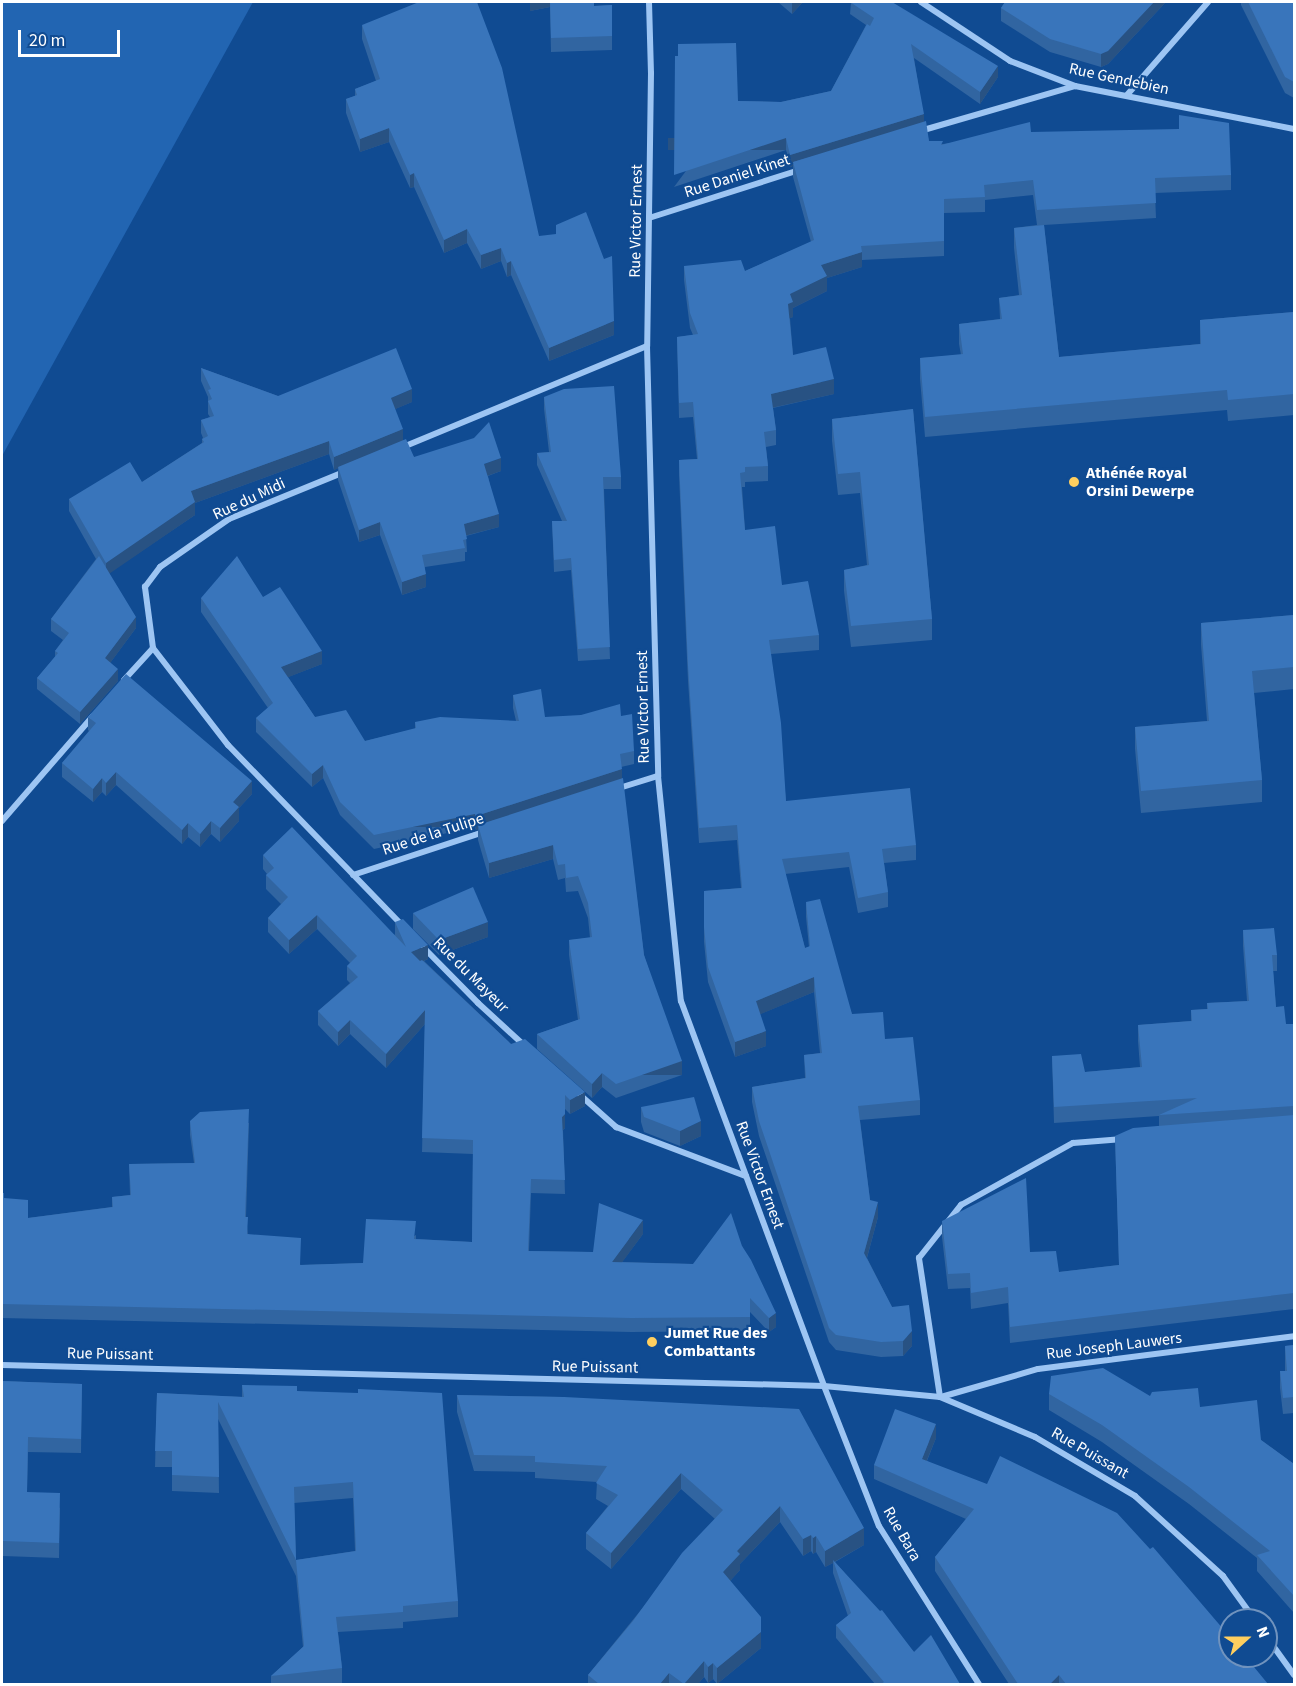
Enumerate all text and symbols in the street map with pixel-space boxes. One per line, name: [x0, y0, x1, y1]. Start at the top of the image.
scale bar: [21, 18, 123, 56]
text: 20 m: [29, 28, 65, 53]
street label: Rue Gendebien: [1067, 59, 1171, 99]
street label: Rue Daniel Kinet: [682, 150, 792, 202]
street label: Rue Victor Ernest: [625, 164, 647, 278]
place label: Athénée Royal Orsini Dewerpe: [1086, 463, 1194, 501]
street label: Rue du Midi: [210, 474, 288, 524]
marker: Athénée Royal Orsini Dewerpe: [1067, 475, 1081, 489]
street label: Rue Victor Ernest: [632, 650, 654, 764]
street label: Rue de la Tulipe: [380, 809, 486, 859]
street label: Rue du Mayeur: [429, 933, 513, 1017]
street label: Rue Victor Ernest: [732, 1118, 788, 1232]
place label: Jumet Rue des Combattants: [664, 1323, 767, 1361]
street label: Rue Joseph Lauwers: [1045, 1328, 1183, 1364]
marker: Jumet Rue des Combattants: [645, 1335, 659, 1349]
street label: Rue Puissant: [67, 1344, 153, 1364]
street label: Rue Puissant: [552, 1357, 638, 1377]
street label: Rue Puissant: [1048, 1423, 1132, 1483]
street label: Rue Bara: [879, 1503, 925, 1565]
north arrow: [1218, 1608, 1278, 1668]
text: N: [1251, 1623, 1275, 1641]

